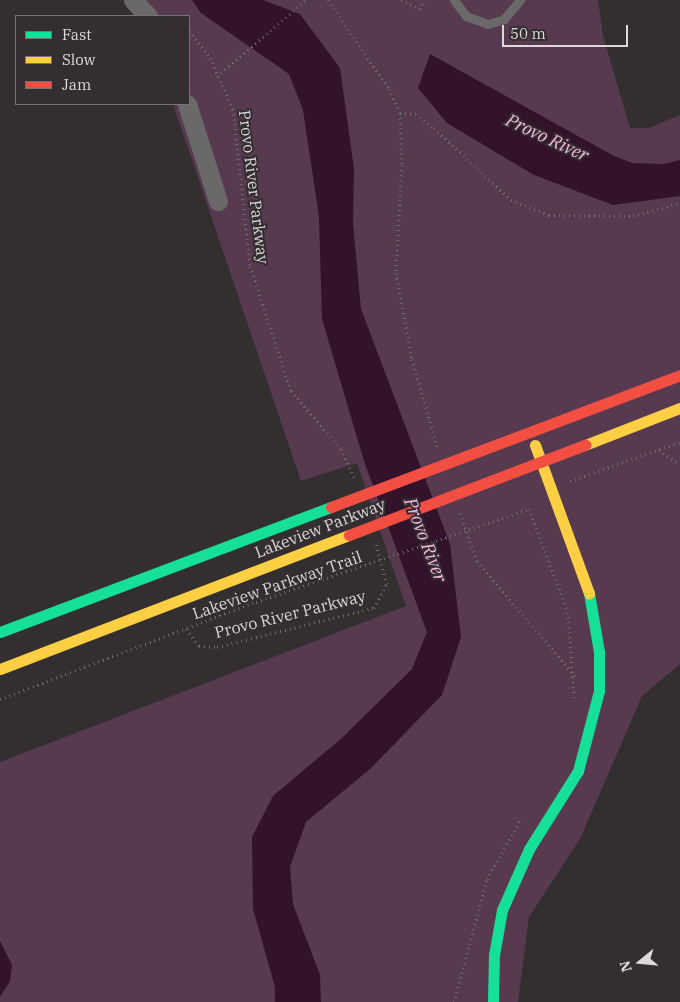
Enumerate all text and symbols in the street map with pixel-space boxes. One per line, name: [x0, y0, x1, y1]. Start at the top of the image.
legend: [15, 15, 190, 105]
scale bar: [505, 15, 631, 47]
text: 50 m: [510, 24, 546, 43]
text: Fast: [62, 25, 92, 44]
text: Slow: [62, 50, 95, 69]
text: Jam: [62, 75, 91, 94]
street label: Provo River Parkway: [235, 109, 273, 265]
water label: Provo River: [502, 109, 592, 167]
street label: Lakeview Parkway: [252, 494, 388, 562]
water label: Provo River: [399, 495, 451, 585]
street label: Lakeview Parkway Trail: [190, 547, 364, 623]
street label: Provo River Parkway: [213, 586, 367, 642]
north arrow: [615, 937, 665, 987]
text: N: [615, 958, 636, 974]

